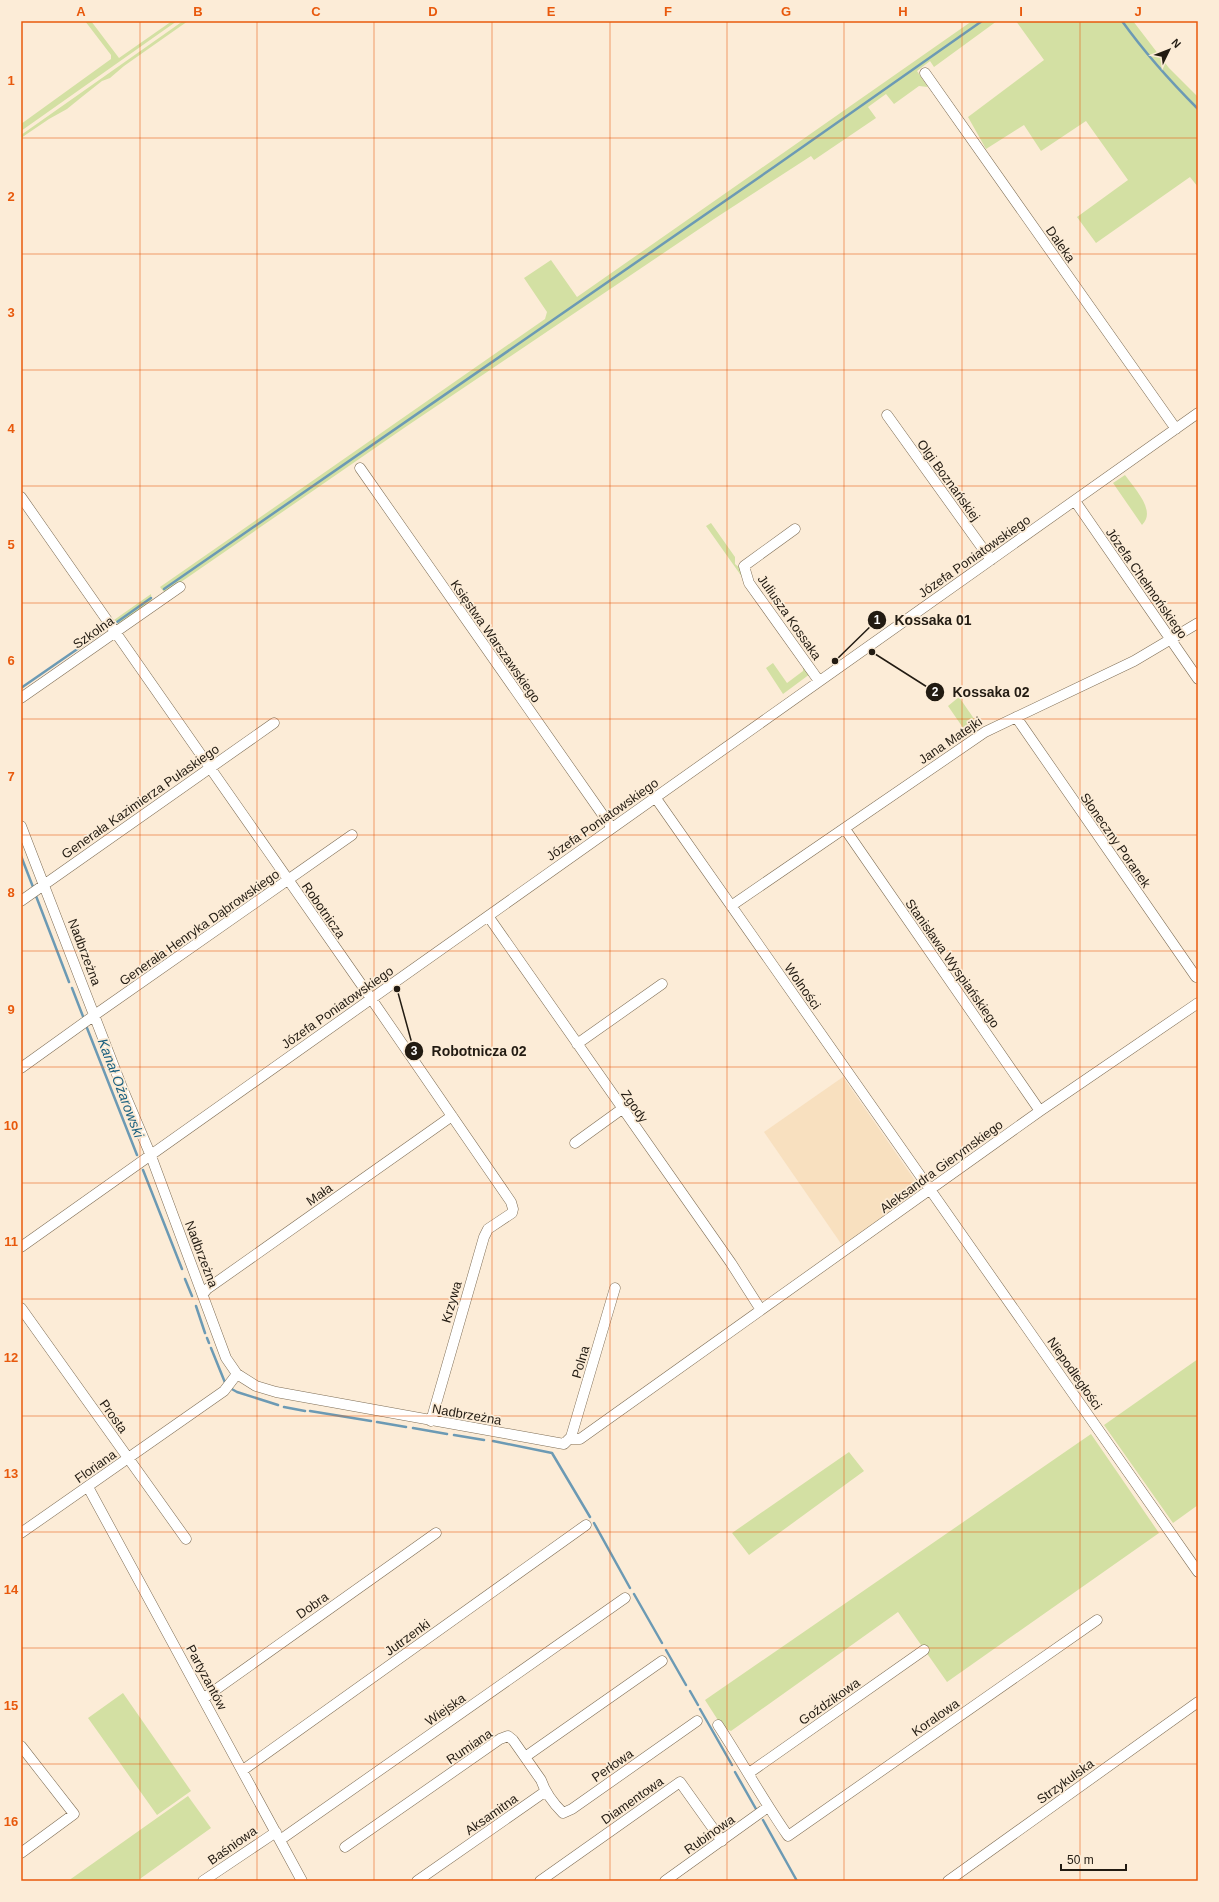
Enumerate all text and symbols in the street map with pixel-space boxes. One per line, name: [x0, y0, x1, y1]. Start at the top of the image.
text: A: [76, 4, 86, 19]
text: B: [193, 4, 203, 19]
text: C: [311, 4, 321, 19]
text: D: [428, 4, 438, 19]
text: E: [547, 4, 556, 19]
text: F: [664, 4, 672, 19]
text: G: [781, 4, 791, 19]
text: H: [898, 4, 908, 19]
text: I: [1019, 4, 1023, 19]
text: J: [1134, 4, 1142, 19]
north arrow: [1149, 30, 1189, 70]
text: N: [1169, 36, 1183, 50]
text: 1: [7, 73, 15, 88]
text: 2: [7, 189, 15, 204]
street label: Daleka: [1043, 223, 1079, 266]
text: 3: [7, 305, 15, 320]
text: 4: [7, 421, 15, 436]
street label: Olgi Boznańskiej: [914, 437, 983, 524]
street label: Józefa Poniatowskiego: [916, 512, 1033, 601]
street label: Józefa Chełmońskiego: [1103, 525, 1190, 641]
text: 5: [7, 537, 15, 552]
street label: Juliusza Kossaka: [755, 572, 825, 663]
street label: Księstwa Warszawskiego: [448, 577, 544, 705]
callout: Kossaka 01: [867, 607, 980, 633]
text: Kossaka 01: [894, 612, 972, 628]
street label: Szkolna: [70, 613, 117, 652]
text: 1: [874, 613, 881, 627]
text: 6: [7, 653, 15, 668]
callout: Kossaka 02: [925, 679, 1038, 705]
text: Kossaka 02: [952, 684, 1030, 700]
text: 2: [932, 685, 939, 699]
street label: Jana Matejki: [916, 714, 985, 767]
street label: Generała Kazimierza Pułaskiego: [59, 741, 222, 862]
text: 7: [7, 769, 15, 784]
street label: Józefa Poniatowskiego: [544, 775, 661, 864]
street label: Słoneczny Poranek: [1077, 790, 1154, 891]
street label: Generała Henryka Dąbrowskiego: [117, 866, 282, 988]
street label: Robotnicza: [299, 879, 349, 942]
text: 8: [7, 885, 15, 900]
street label: Stanisława Wyspiańskiego: [902, 896, 1003, 1031]
street label: Nadbrzeżna: [65, 917, 104, 988]
street label: Wolności: [781, 960, 824, 1012]
street label: Józefa Poniatowskiego: [279, 963, 396, 1052]
text: 9: [7, 1002, 15, 1017]
water label: Kanał Ożarowski: [95, 1036, 148, 1141]
callout: Robotnicza 02: [404, 1038, 535, 1064]
text: Robotnicza 02: [432, 1043, 527, 1059]
text: 3: [411, 1044, 418, 1058]
street label: Zgody: [618, 1087, 651, 1126]
street label: Aleksandra Gierymskiego: [877, 1117, 1006, 1216]
text: 10: [4, 1118, 18, 1133]
street label: Mała: [303, 1180, 336, 1209]
street label: Nadbrzeżna: [182, 1219, 221, 1290]
text: 11: [4, 1234, 18, 1249]
street label: Krzywa: [438, 1279, 465, 1325]
street label: Niepodległości: [1044, 1334, 1105, 1412]
street label: Polna: [569, 1343, 592, 1380]
text: 12: [4, 1350, 18, 1365]
street label: Prosta: [96, 1397, 131, 1437]
street label: Nadbrzeżna: [431, 1401, 503, 1428]
street label: Floriana: [72, 1446, 119, 1486]
text: 13: [4, 1466, 18, 1481]
text: 14: [4, 1582, 19, 1597]
street label: Dobra: [293, 1589, 332, 1622]
street label: Jutrzenki: [382, 1616, 433, 1659]
street label: Partyzantów: [183, 1642, 230, 1713]
street label: Goździkowa: [796, 1675, 863, 1728]
street label: Wiejska: [422, 1690, 469, 1729]
street label: Koralowa: [909, 1695, 962, 1739]
text: 15: [4, 1698, 18, 1713]
street label: Rumiana: [444, 1725, 496, 1767]
street label: Perłowa: [589, 1745, 636, 1785]
street label: Strzykulska: [1034, 1755, 1097, 1807]
street label: Diamentowa: [598, 1773, 667, 1827]
street label: Aksamitna: [462, 1790, 521, 1838]
street label: Rubinowa: [681, 1811, 738, 1857]
text: 16: [4, 1814, 18, 1829]
street label: Baśniowa: [205, 1823, 260, 1868]
scale bar: [1061, 1846, 1126, 1872]
text: 50 m: [1067, 1853, 1094, 1867]

